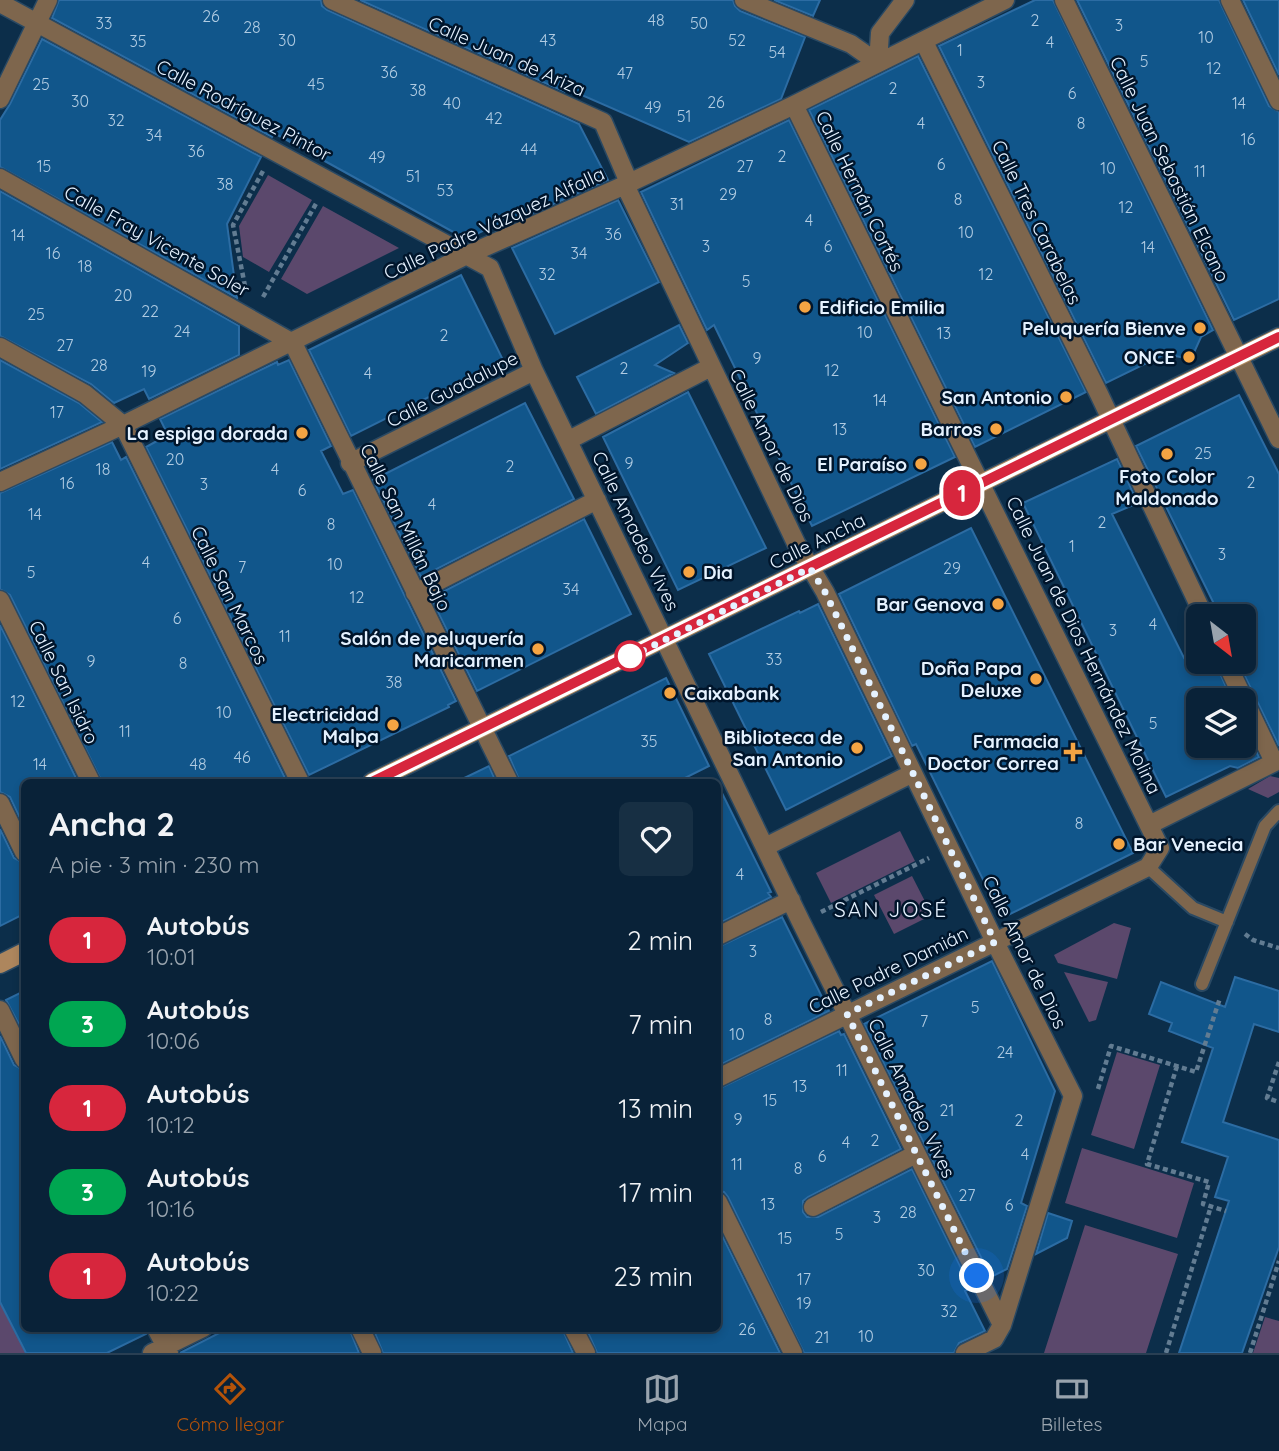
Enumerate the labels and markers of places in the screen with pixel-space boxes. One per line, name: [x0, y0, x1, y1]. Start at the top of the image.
place label: Edificio Emilia: [819, 295, 945, 319]
marker: Edificio Emilia: [797, 299, 813, 315]
place label: Peluquería Bienve: [1022, 316, 1186, 340]
marker: Peluquería Bienve: [1192, 320, 1208, 336]
place label: ONCE: [1124, 345, 1175, 369]
marker: ONCE: [1181, 349, 1197, 365]
place label: San Antonio: [941, 385, 1052, 409]
marker: San Antonio: [1058, 389, 1074, 405]
place label: Barros: [921, 417, 982, 441]
place label: La espiga dorada: [126, 421, 288, 445]
marker: Barros: [988, 421, 1004, 437]
marker: La espiga dorada: [294, 425, 310, 441]
marker: Foto Color Maldonado: [1159, 446, 1175, 462]
place label: El Paraíso: [817, 452, 907, 476]
marker: El Paraíso: [913, 456, 929, 472]
place label: Foto Color Maldonado: [1115, 464, 1219, 510]
place label: Dia: [703, 560, 733, 584]
marker: Dia: [681, 564, 697, 580]
place label: Bar Genova: [876, 592, 984, 616]
marker: Bar Genova: [990, 596, 1006, 612]
place label: Salón de peluquería Maricarmen: [340, 626, 524, 672]
marker: Salón de peluquería Maricarmen: [530, 641, 546, 657]
unlabelled marker: [615, 641, 645, 671]
place label: Doña Papa Deluxe: [921, 656, 1022, 702]
marker: Doña Papa Deluxe: [1028, 671, 1044, 687]
place label: Caixabank: [684, 681, 780, 705]
marker: Caixabank: [662, 685, 678, 701]
place label: Electricidad Malpa: [271, 702, 379, 748]
marker: Electricidad Malpa: [385, 717, 401, 733]
place label: Biblioteca de San Antonio: [724, 725, 843, 771]
place label: Farmacia Doctor Correa: [927, 729, 1059, 775]
marker: Biblioteca de San Antonio: [849, 740, 865, 756]
marker: Farmacia Doctor Correa: [1065, 744, 1081, 760]
place label: Bar Venecia: [1133, 832, 1243, 856]
marker: Bar Venecia: [1111, 836, 1127, 852]

